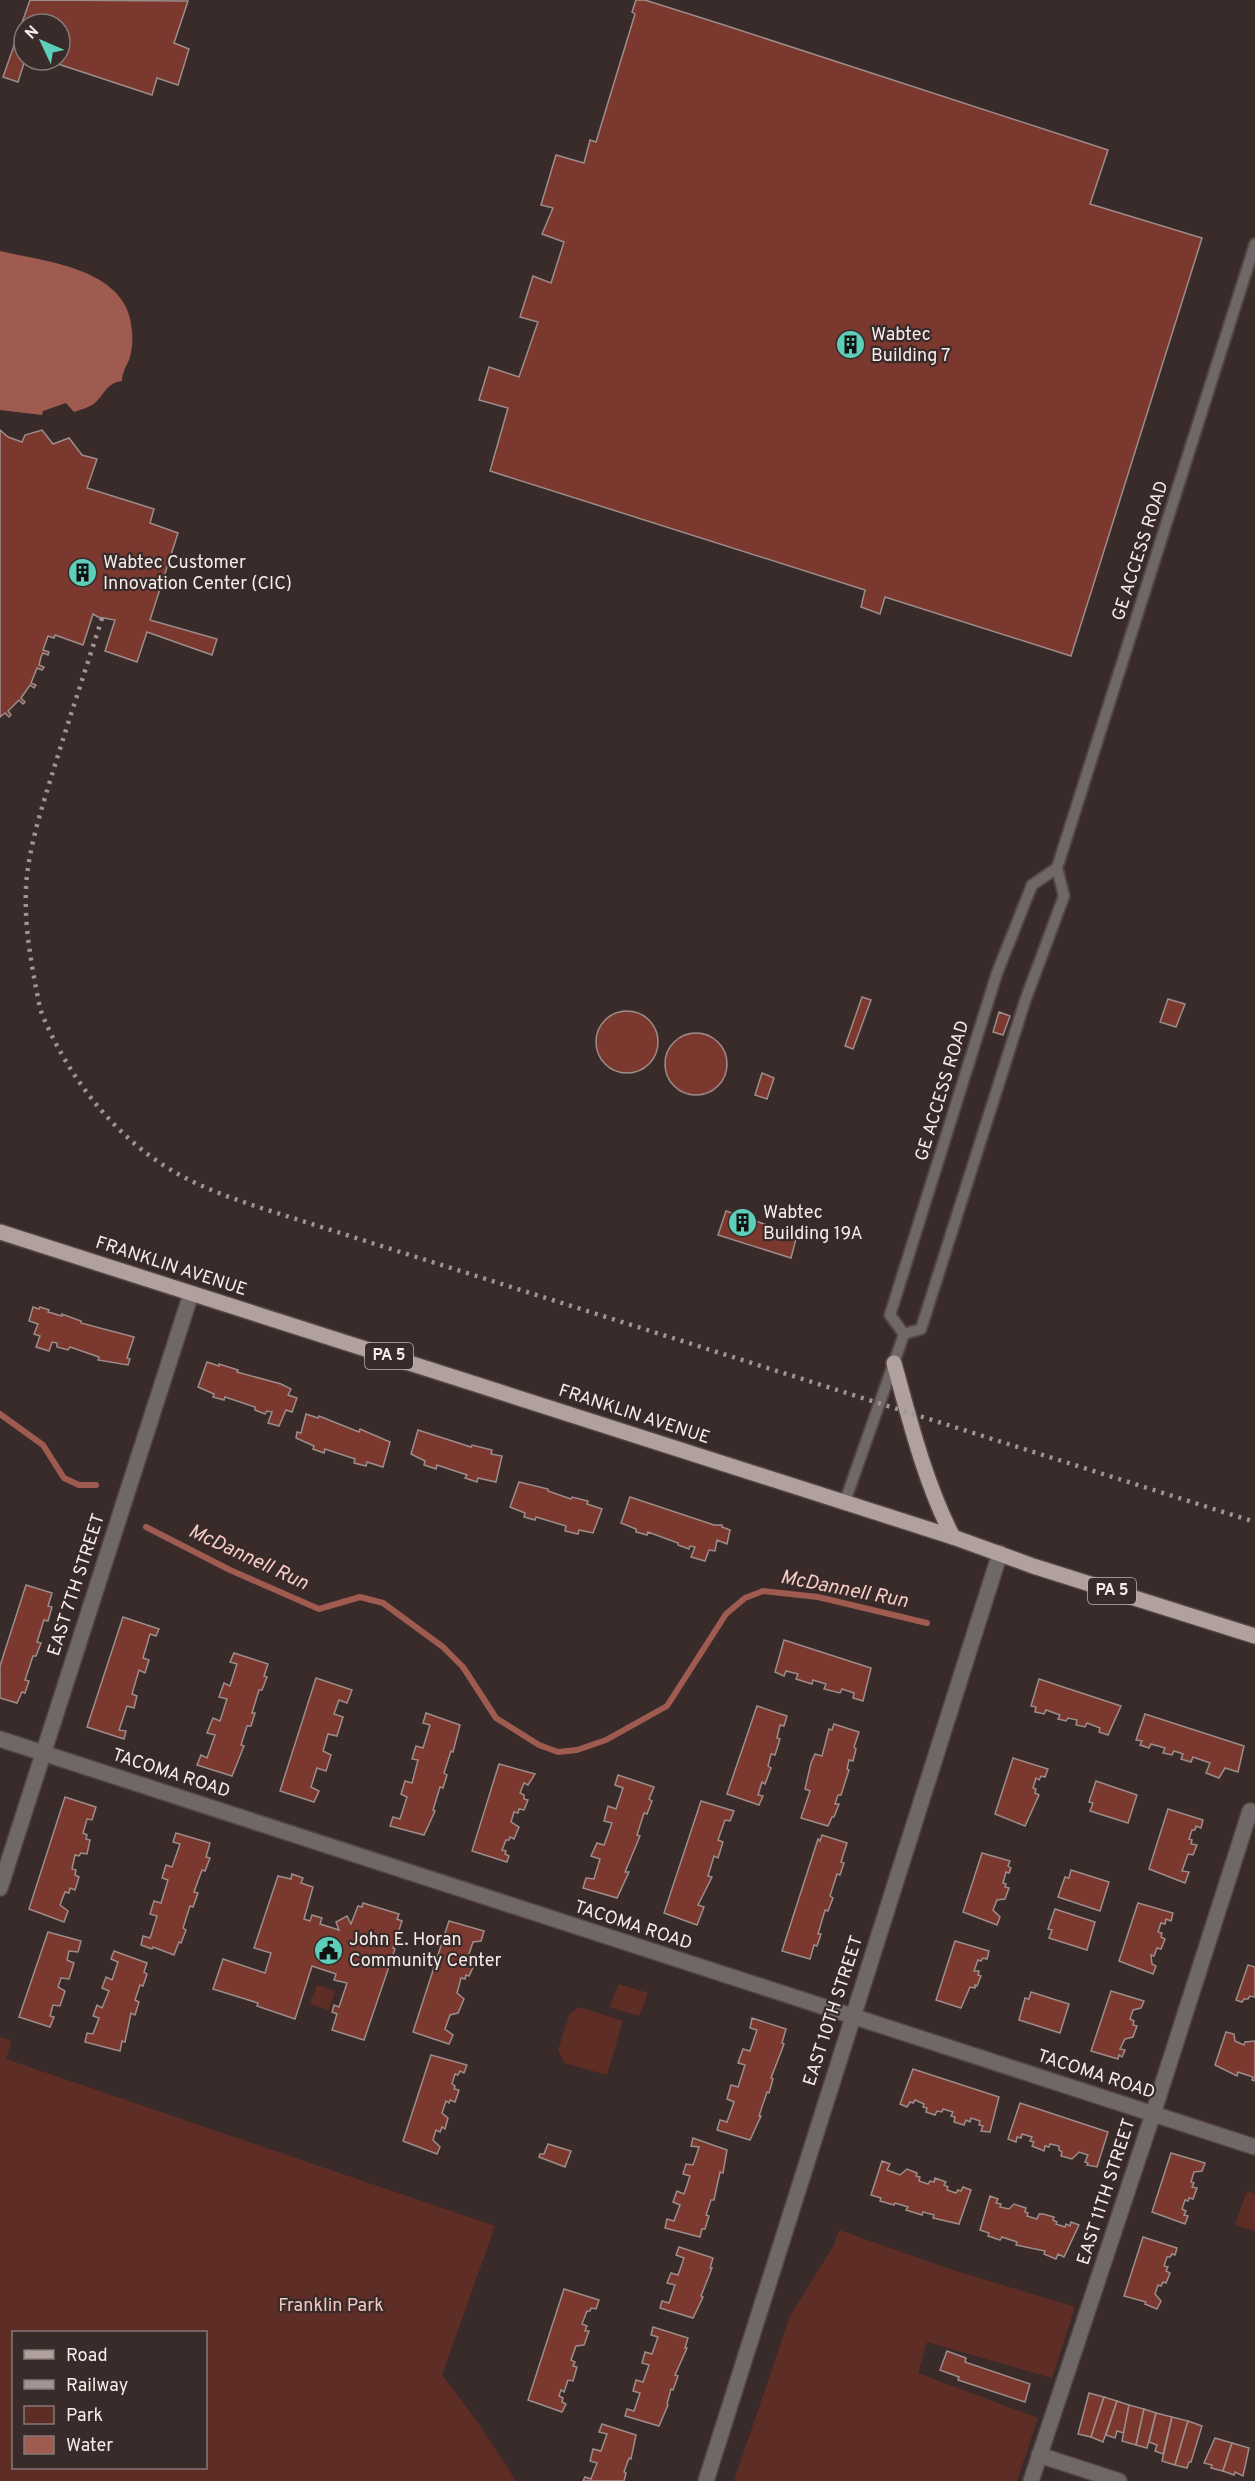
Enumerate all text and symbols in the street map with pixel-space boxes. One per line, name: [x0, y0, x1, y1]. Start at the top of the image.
north arrow: [12, 12, 72, 72]
text: N: [21, 22, 44, 44]
place label: Wabtec Building 7: [871, 324, 950, 368]
building icon: Wabtec Building 7: [834, 329, 866, 361]
street label: GE ACCESS ROAD: [1108, 478, 1174, 624]
place label: Wabtec Customer Innovation Center (CIC): [103, 552, 292, 596]
building icon: Wabtec Customer Innovation Center (CIC): [66, 557, 98, 589]
street label: GE ACCESS ROAD: [911, 1018, 975, 1164]
place label: Wabtec Building 19A: [763, 1202, 863, 1246]
building icon: Wabtec Building 19A: [726, 1207, 758, 1239]
street label: FRANKLIN AVENUE: [92, 1232, 250, 1302]
road number: PA 5: [365, 1343, 413, 1369]
street label: FRANKLIN AVENUE: [555, 1380, 713, 1450]
street label: EAST 7TH STREET: [43, 1511, 111, 1659]
water label: McDannell Run: [184, 1519, 312, 1597]
water label: McDannell Run: [778, 1565, 910, 1615]
road number: PA 5: [1088, 1578, 1136, 1604]
street label: TACOMA ROAD: [109, 1744, 233, 1804]
street label: TACOMA ROAD: [571, 1896, 695, 1956]
place label: John E. Horan Community Center: [349, 1929, 502, 1973]
street label: EAST 10TH STREET: [799, 1933, 869, 2089]
public building icon: John E. Horan Community Center: [312, 1934, 344, 1966]
street label: TACOMA ROAD: [1034, 2045, 1158, 2105]
street label: EAST 11TH STREET: [1072, 2116, 1142, 2268]
park label: Franklin Park: [278, 2295, 384, 2318]
legend: [12, 2331, 207, 2469]
text: Road: [66, 2345, 108, 2368]
text: Railway: [66, 2375, 128, 2398]
text: Park: [66, 2405, 103, 2428]
text: Water: [66, 2435, 113, 2458]

